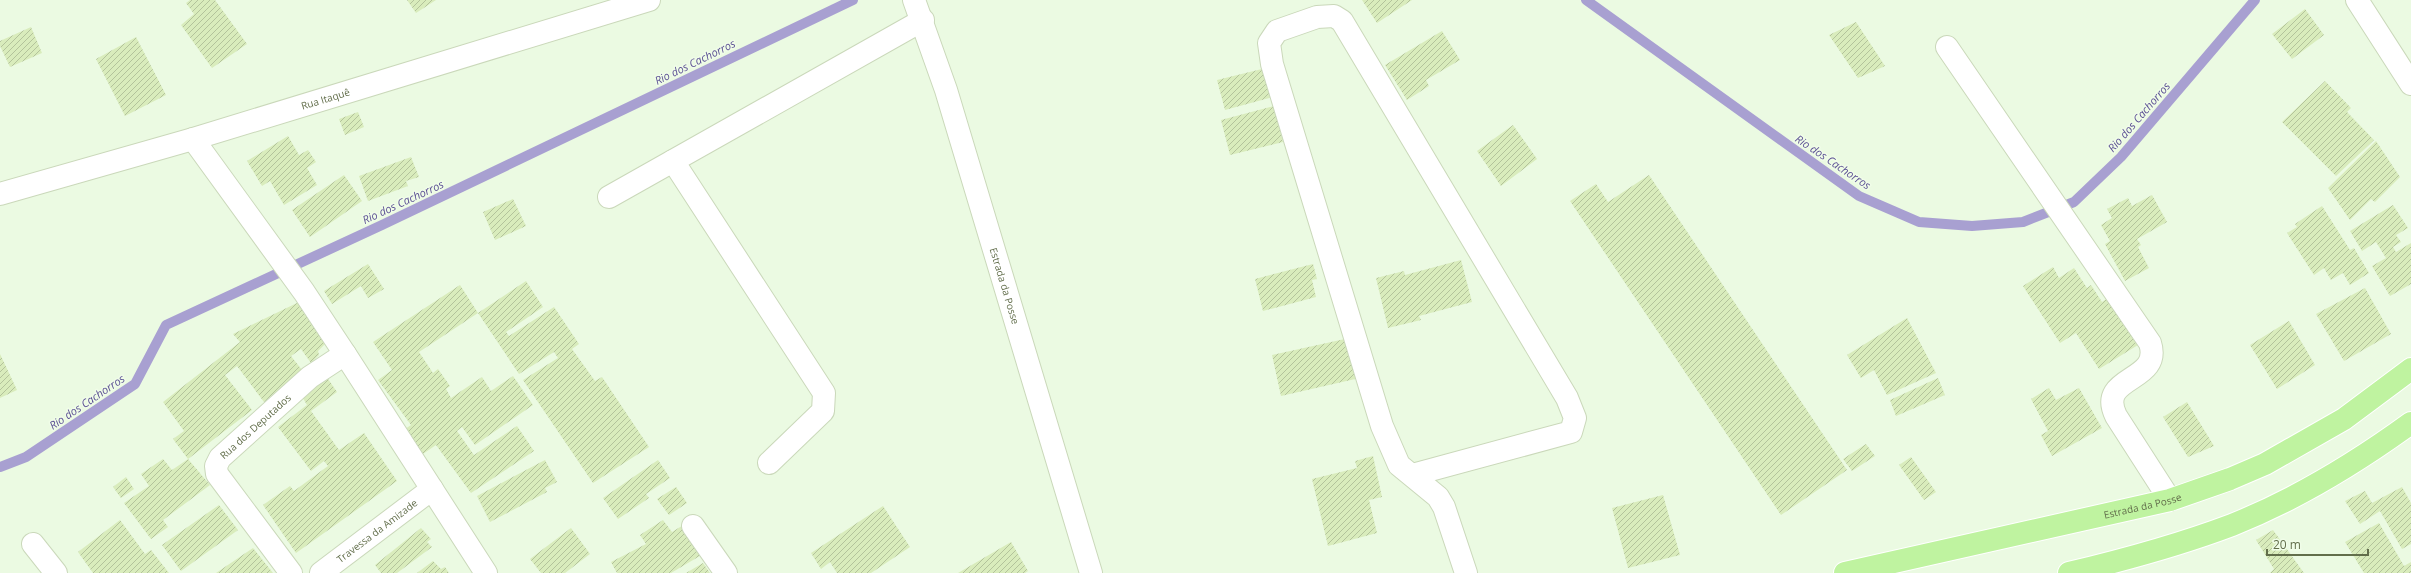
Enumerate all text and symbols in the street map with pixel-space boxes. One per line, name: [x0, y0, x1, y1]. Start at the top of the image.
water label: Rio dos Cachorros: [652, 35, 738, 88]
water label: Rio dos Cachorros: [2104, 78, 2173, 155]
street label: Rua Itaquê: [299, 85, 352, 113]
water label: Rio dos Cachorros: [1793, 131, 1874, 193]
water label: Rio dos Cachorros: [360, 176, 446, 227]
street label: Estrada da Posse: [987, 246, 1023, 326]
water label: Rio dos Cachorros: [46, 371, 128, 432]
street label: Rua dos Deputados: [217, 390, 294, 462]
street label: Estrada da Posse: [2102, 489, 2184, 522]
street label: Travessa da Amizade: [334, 495, 420, 566]
scale bar: [2267, 531, 2368, 557]
text: 20 m: [2273, 536, 2301, 553]

